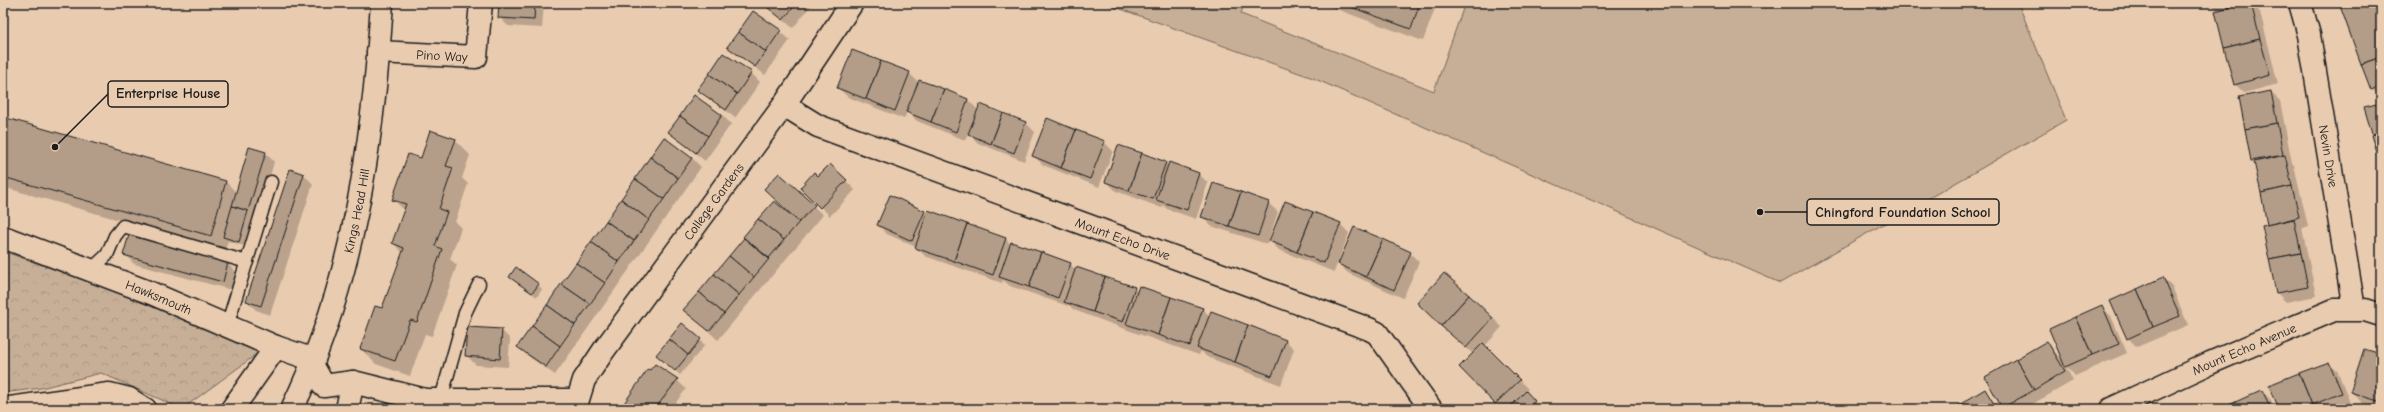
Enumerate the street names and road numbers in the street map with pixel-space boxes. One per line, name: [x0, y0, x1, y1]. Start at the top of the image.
street label: Pino Way: [416, 46, 468, 64]
street label: Nevin Drive: [2316, 124, 2341, 189]
street label: College Gardens: [680, 160, 746, 243]
street label: Kings Head Hill: [340, 167, 372, 255]
street label: Mount Echo Drive: [1073, 214, 1173, 263]
street label: Hawksmouth: [124, 277, 194, 317]
street label: Mount Echo Avenue: [2190, 319, 2299, 378]

